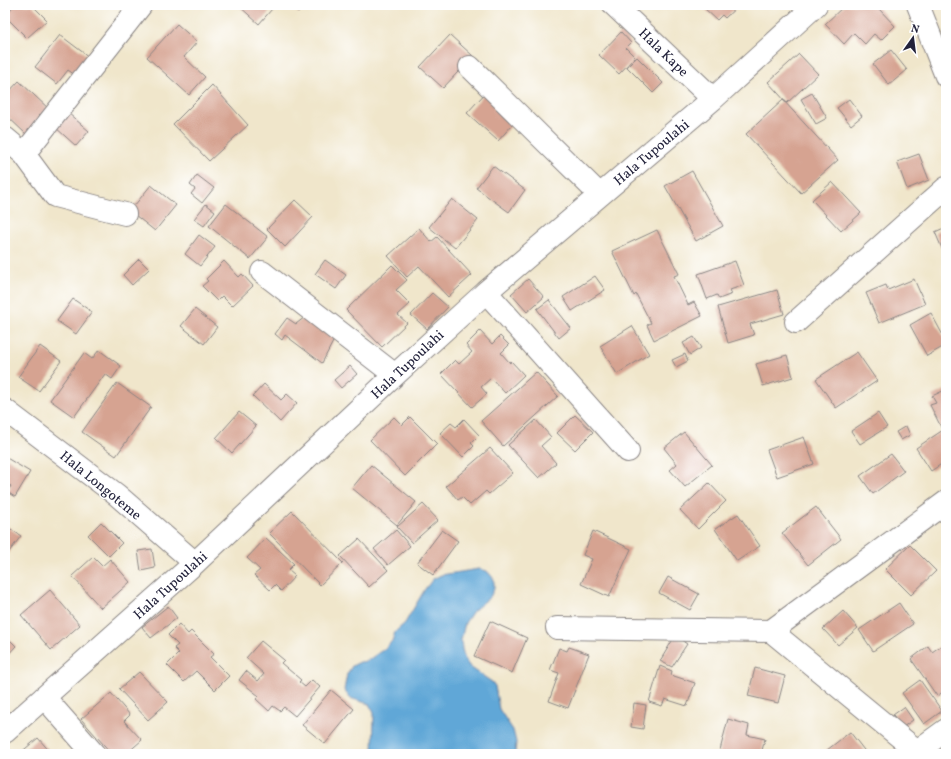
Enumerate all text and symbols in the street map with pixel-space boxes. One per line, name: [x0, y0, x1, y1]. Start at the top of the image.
north arrow: [893, 18, 933, 58]
text: N: [909, 22, 921, 38]
street label: Hala Kape: [634, 25, 692, 82]
street label: Hala Tupoulahi: [610, 116, 694, 190]
street label: Hala Tupoulahi: [367, 326, 449, 404]
street label: Hala Longoteme: [55, 447, 145, 525]
street label: Hala Tupoulahi: [130, 548, 212, 624]

